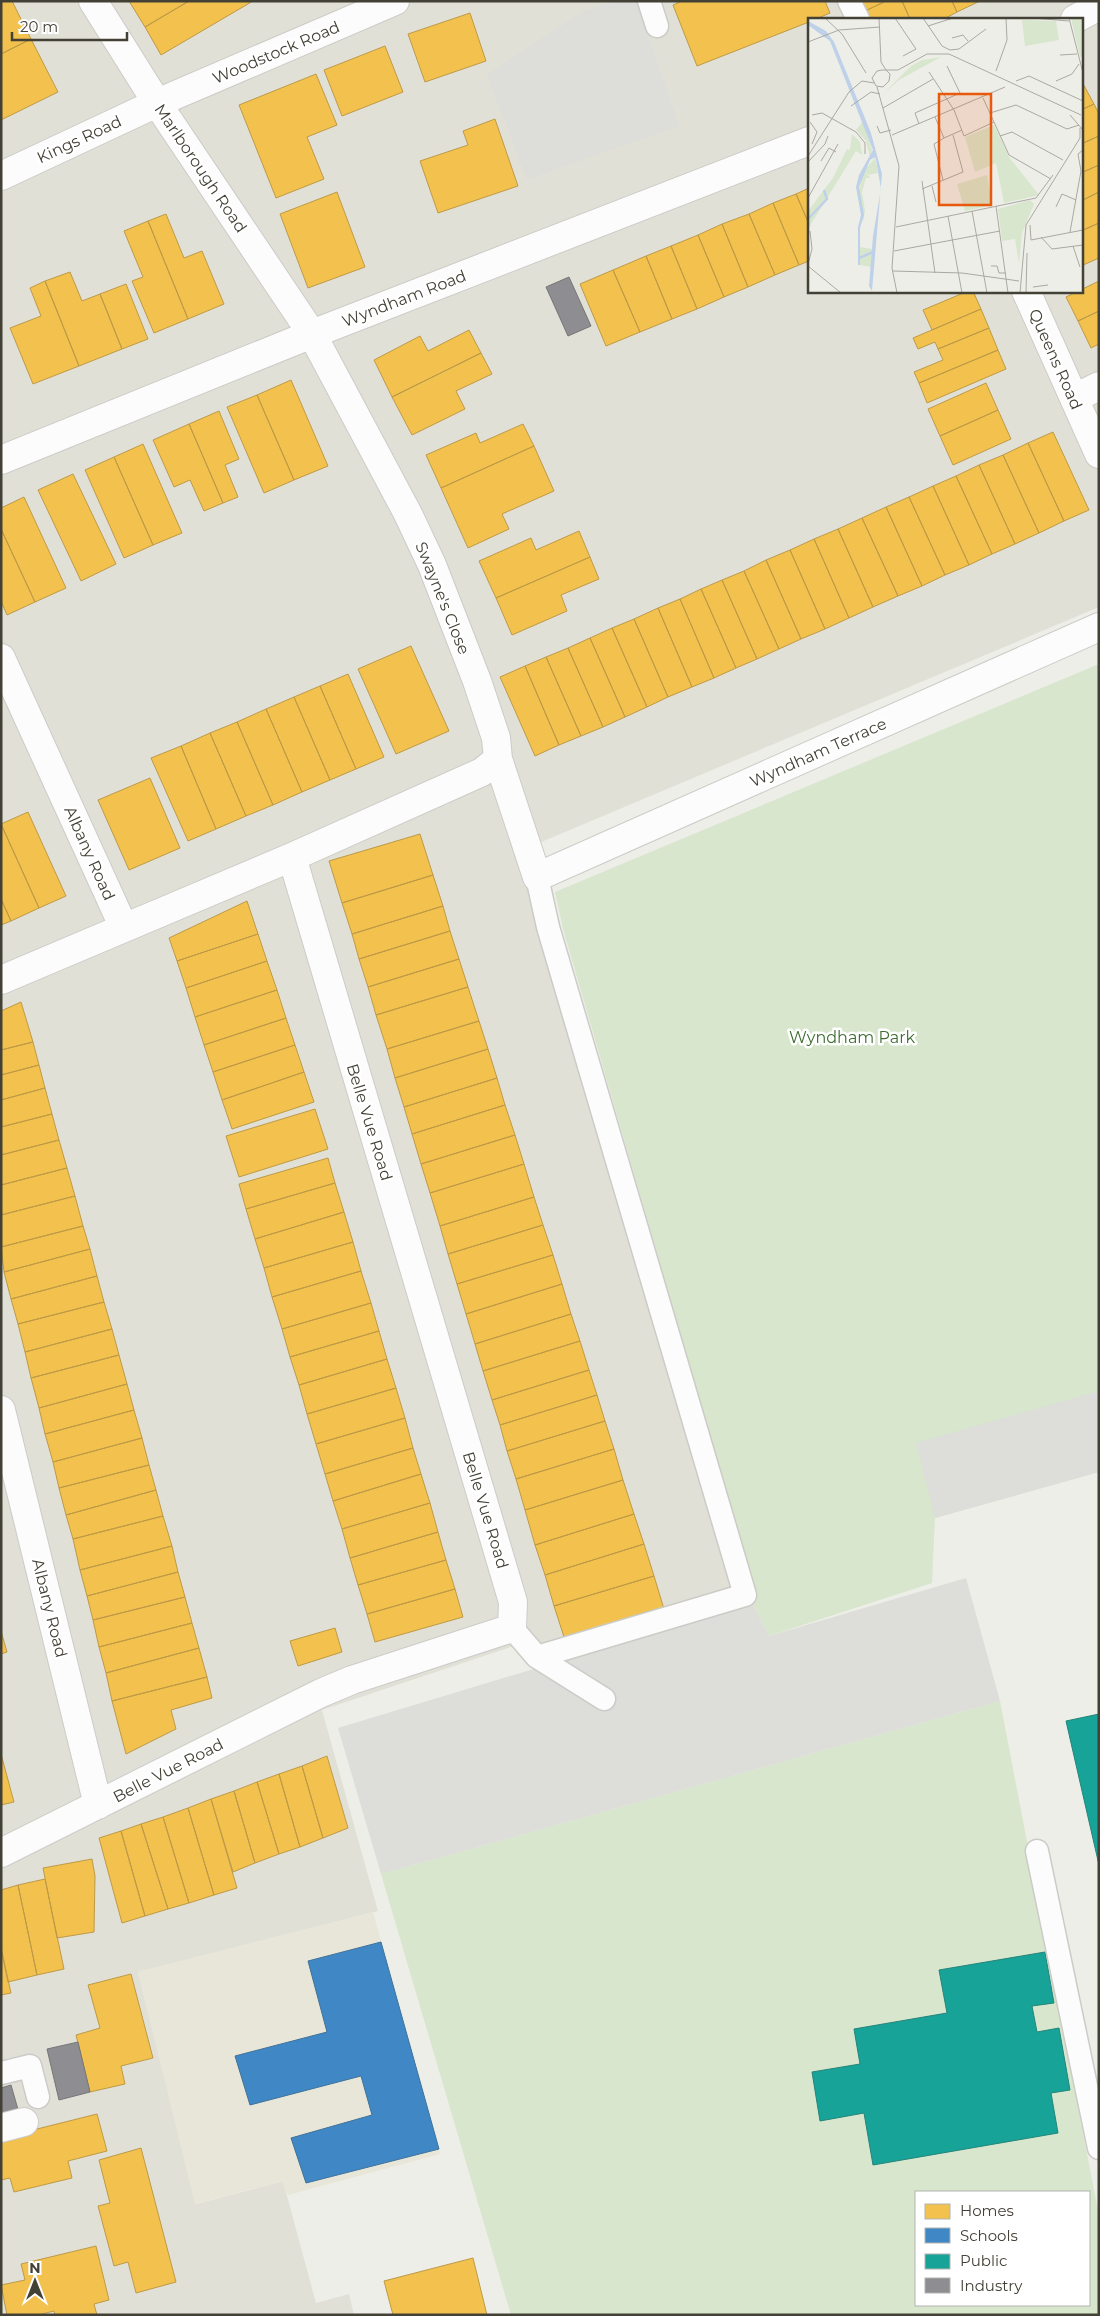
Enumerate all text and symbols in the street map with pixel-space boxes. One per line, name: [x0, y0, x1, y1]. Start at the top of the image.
scale bar: [12, 10, 128, 42]
text: 20 m: [20, 17, 58, 36]
street label: Woodstock Road: [210, 17, 343, 88]
inset map: [808, 18, 1082, 292]
street label: Marlborough Road: [150, 100, 251, 236]
street label: Kings Road: [34, 112, 125, 167]
street label: Wyndham Road: [339, 266, 469, 331]
street label: Queens Road: [1025, 306, 1086, 412]
street label: Swayne's Close: [411, 539, 474, 657]
street label: Wyndham Terrace: [747, 714, 889, 791]
street label: Albany Road: [60, 803, 119, 903]
park label: Wyndham Park: [789, 1028, 915, 1047]
street label: Belle Vue Road: [343, 1061, 396, 1183]
street label: Belle Vue Road: [459, 1449, 512, 1571]
street label: Albany Road: [28, 1557, 71, 1660]
street label: Belle Vue Road: [110, 1734, 227, 1806]
legend: [915, 2191, 1090, 2306]
text: Homes: [960, 2201, 1014, 2220]
text: Schools: [960, 2226, 1018, 2245]
text: Public: [960, 2251, 1008, 2270]
north arrow: [10, 2256, 60, 2306]
text: N: [29, 2259, 41, 2277]
text: Industry: [960, 2276, 1023, 2295]

